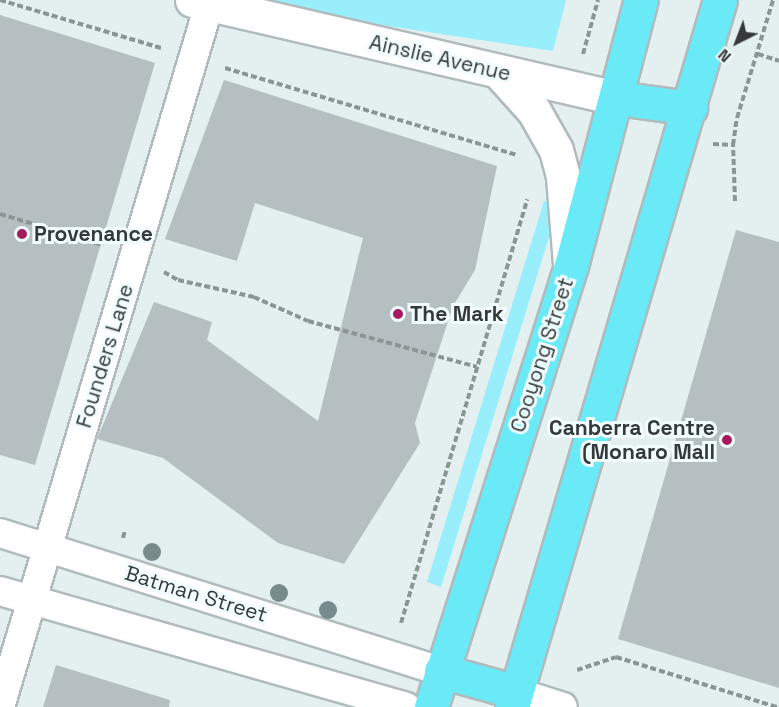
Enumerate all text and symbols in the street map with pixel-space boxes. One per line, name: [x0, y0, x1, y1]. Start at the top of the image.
north arrow: [707, 12, 767, 72]
street label: Ainslie Avenue: [367, 29, 513, 87]
text: N: [714, 44, 736, 67]
place label: Provenance: [34, 221, 153, 247]
marker: Provenance: [15, 227, 29, 241]
street label: Cooyong Street: [505, 274, 579, 436]
street label: Founders Lane: [71, 281, 139, 431]
place label: The Mark: [410, 301, 504, 327]
marker: The Mark: [391, 307, 405, 321]
place label: Canberra Centre (Monaro Mall: [549, 415, 715, 465]
marker: Canberra Centre (Monaro Mall: [720, 433, 734, 447]
street label: Batman Street: [122, 560, 270, 628]

